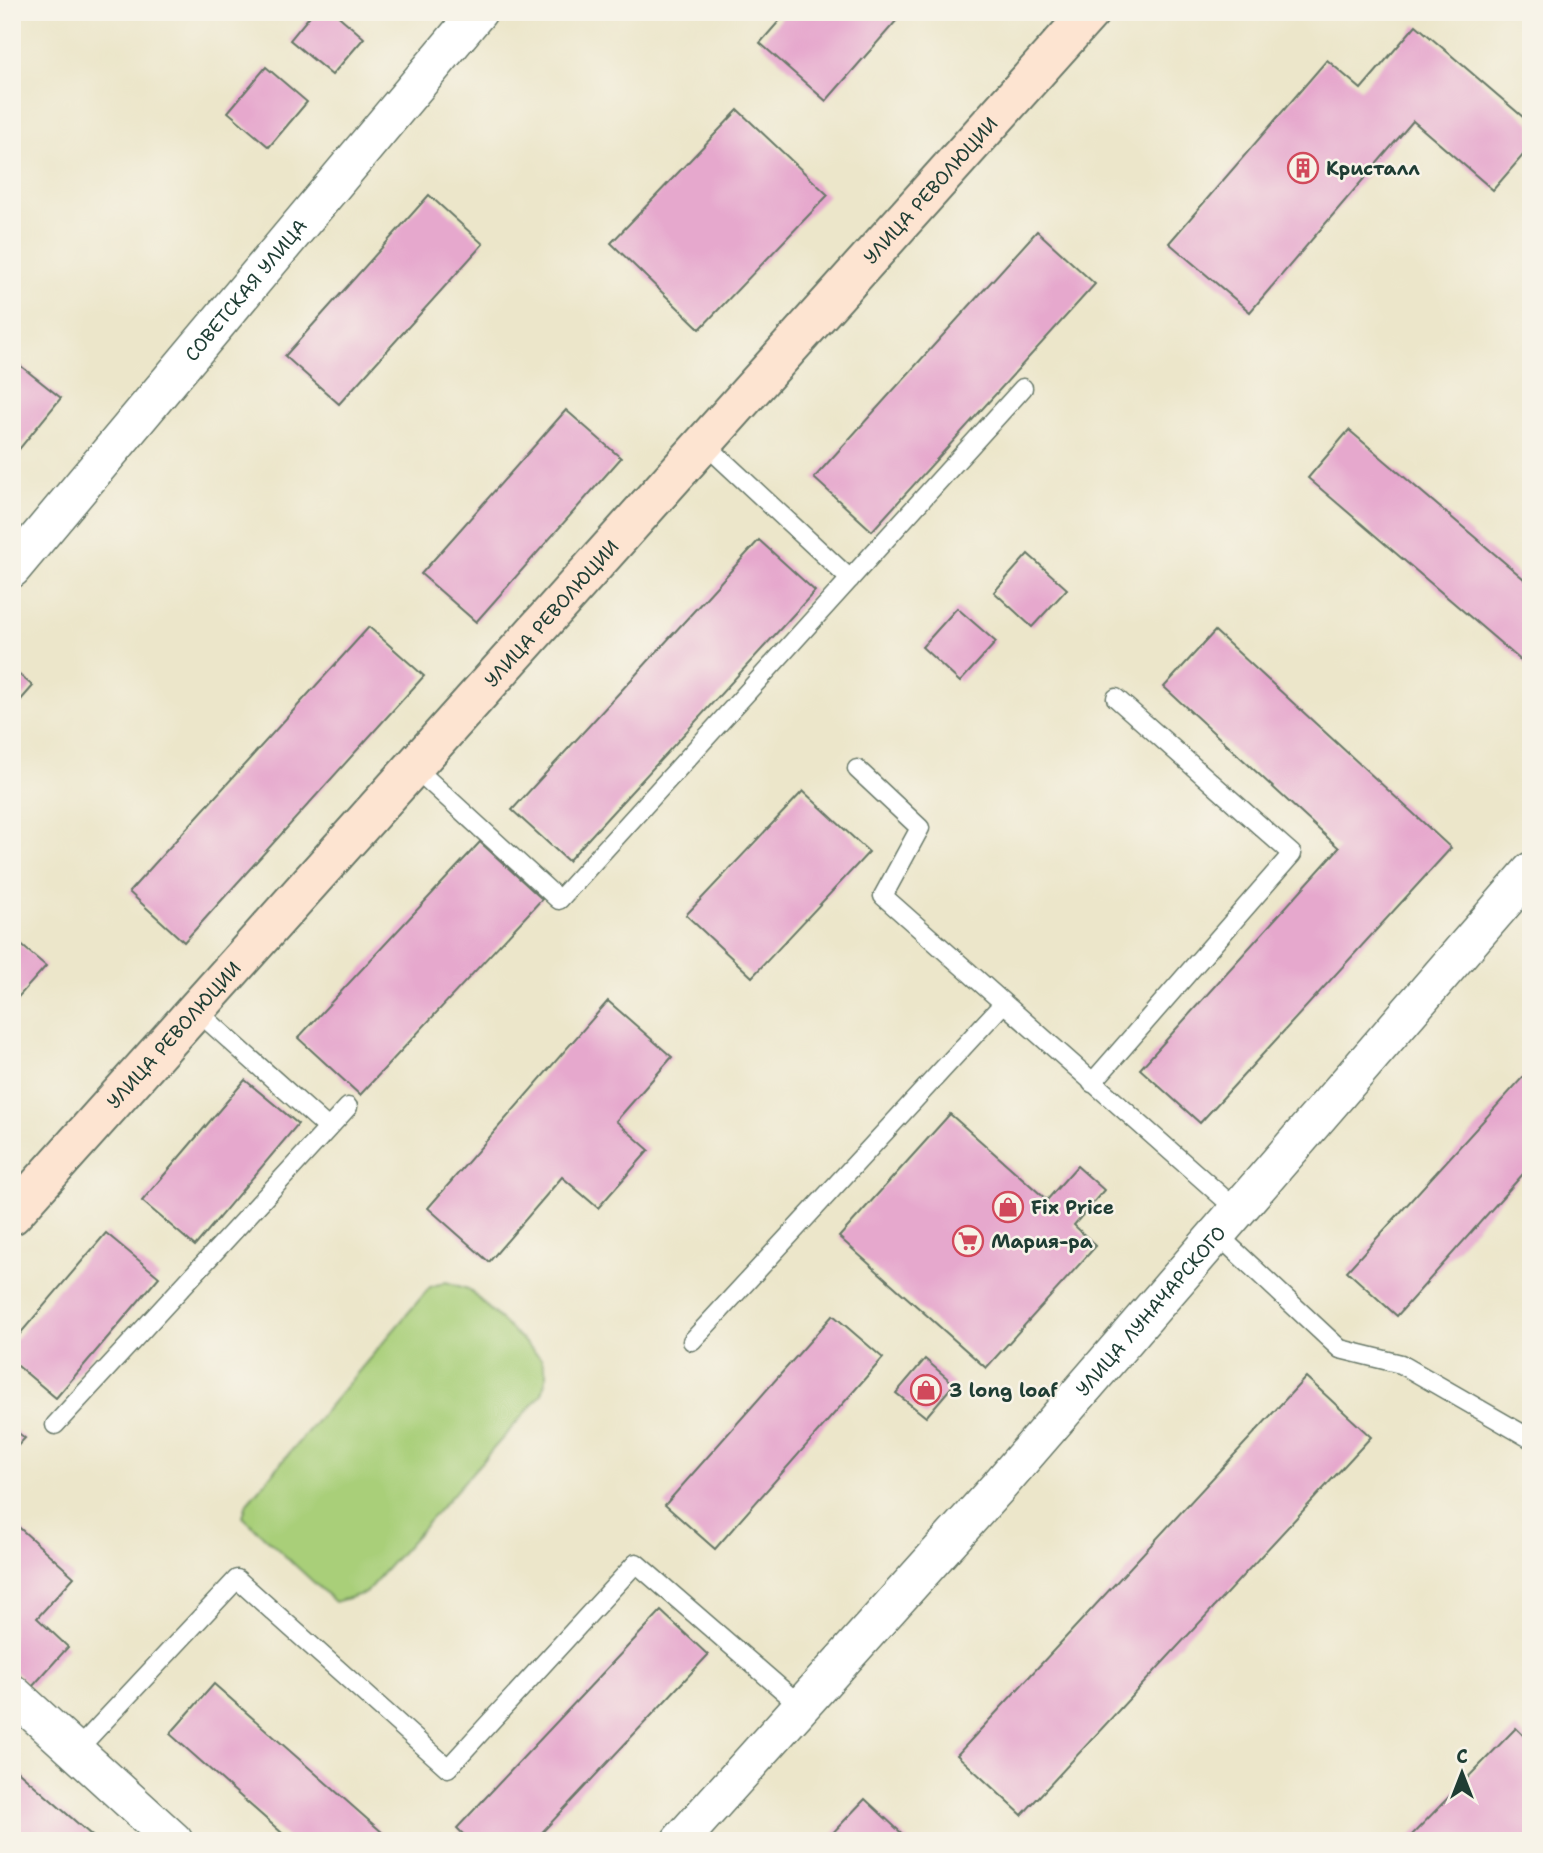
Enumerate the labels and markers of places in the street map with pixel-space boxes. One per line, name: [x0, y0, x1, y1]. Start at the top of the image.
building icon: Кристалл: [1286, 151, 1320, 185]
place label: Кристалл: [1326, 156, 1420, 181]
shop icon: Fix Price: [991, 1190, 1025, 1224]
place label: Fix Price: [1031, 1195, 1114, 1220]
supermarket icon: Мария-ра: [951, 1224, 985, 1258]
place label: Мария-ра: [991, 1229, 1093, 1254]
shop icon: 3 long loaf: [909, 1373, 943, 1407]
place label: 3 long loaf: [949, 1378, 1058, 1403]

